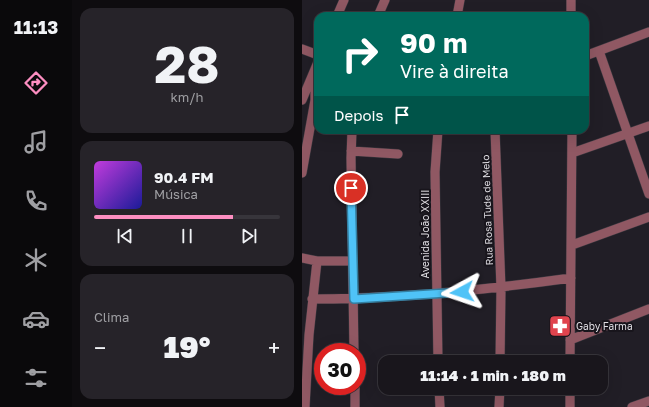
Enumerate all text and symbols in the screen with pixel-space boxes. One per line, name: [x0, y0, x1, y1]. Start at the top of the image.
text: 11:13: [14, 16, 58, 38]
text: 90 m: [400, 26, 467, 59]
icon: right: [334, 28, 386, 80]
text: 28: [154, 32, 220, 94]
text: Vire à direita: [400, 60, 509, 82]
icon: directions: [22, 69, 50, 97]
text: km/h: [170, 89, 204, 105]
icon: arrive: [391, 104, 413, 126]
text: Depois: [334, 106, 383, 124]
icon: music: [22, 128, 50, 156]
street label: Rua Rosa Tude de Melo: [479, 154, 495, 266]
text: 90.4 FM: [154, 168, 213, 186]
pin: [334, 171, 368, 205]
icon: arrive: [340, 177, 362, 199]
text: Música: [154, 186, 198, 202]
icon: phone: [22, 187, 50, 215]
street label: Avenida João XXIII: [419, 190, 431, 278]
icon: previous: [114, 225, 136, 247]
icon: pause: [176, 225, 198, 247]
icon: next: [238, 225, 260, 247]
icon: climate: [22, 246, 50, 274]
position arrow: [441, 271, 483, 313]
icon: car: [22, 305, 50, 333]
text: Clima: [94, 309, 129, 325]
pharmacy icon: Gaby Farma: [547, 313, 573, 339]
place label: Gaby Farma: [576, 320, 633, 332]
text: 19°: [163, 329, 211, 365]
text: −: [94, 334, 106, 361]
text: +: [268, 334, 280, 361]
speed limit sign: 30: [314, 343, 366, 395]
icon: filters: [22, 364, 50, 392]
text: 11:14 · 1 min · 180 m: [420, 366, 566, 384]

